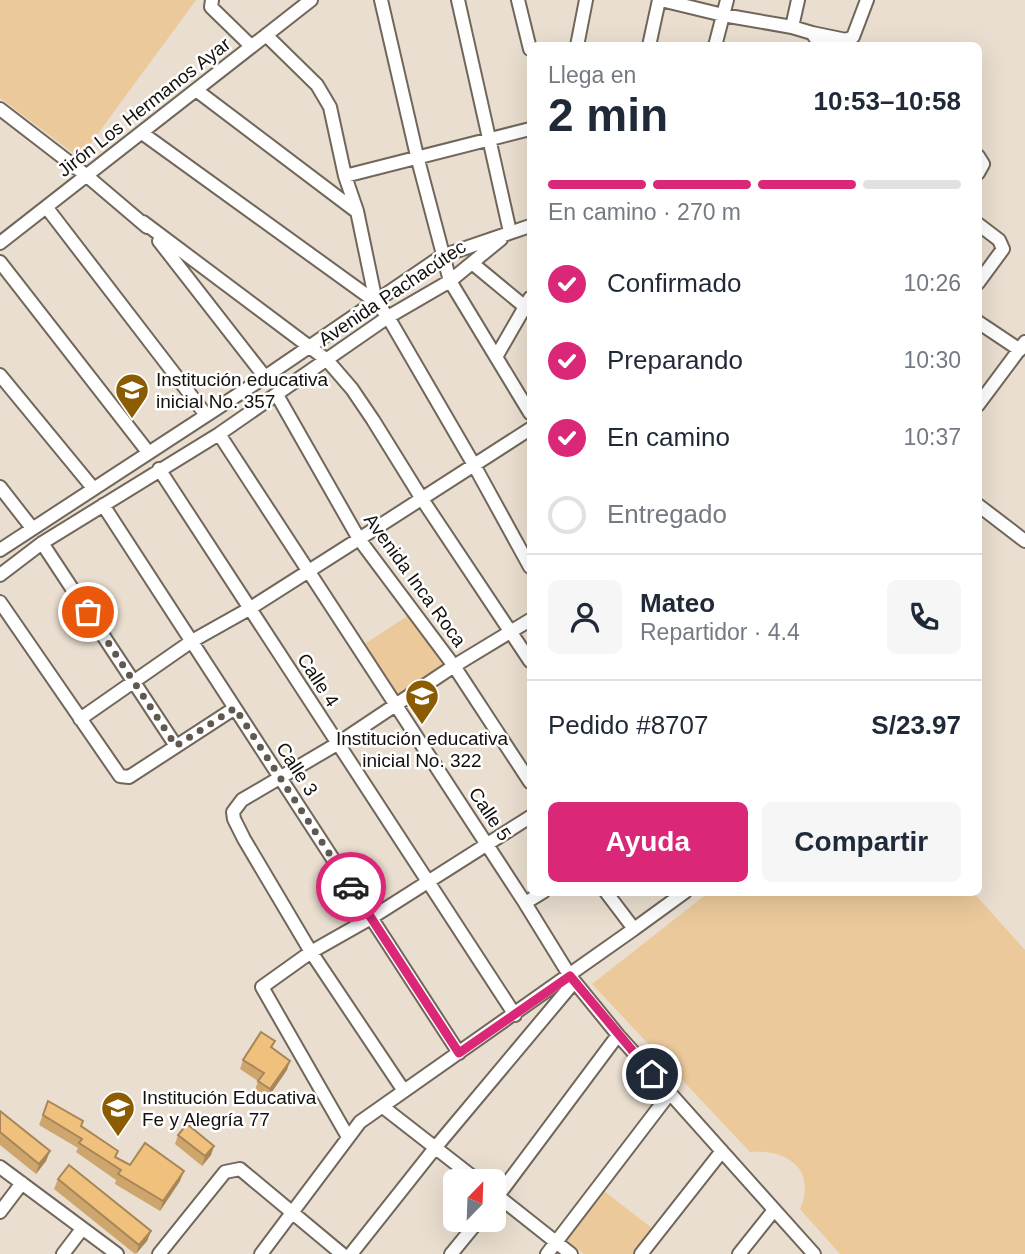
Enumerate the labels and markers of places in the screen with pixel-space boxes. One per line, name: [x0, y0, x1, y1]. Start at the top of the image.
place label: Institución educativa inicial No. 357: [156, 369, 329, 412]
school or university icon: Institución educativa inicial No. 357: [113, 371, 151, 420]
pin: [58, 582, 118, 642]
school or university icon: Institución educativa inicial No. 322: [403, 677, 441, 726]
place label: Institución educativa inicial No. 322: [336, 728, 509, 771]
pin: [622, 1044, 682, 1104]
place label: Institución Educativa Fe y Alegría 77: [142, 1087, 317, 1130]
school or university icon: Institución Educativa Fe y Alegría 77: [99, 1089, 137, 1138]

